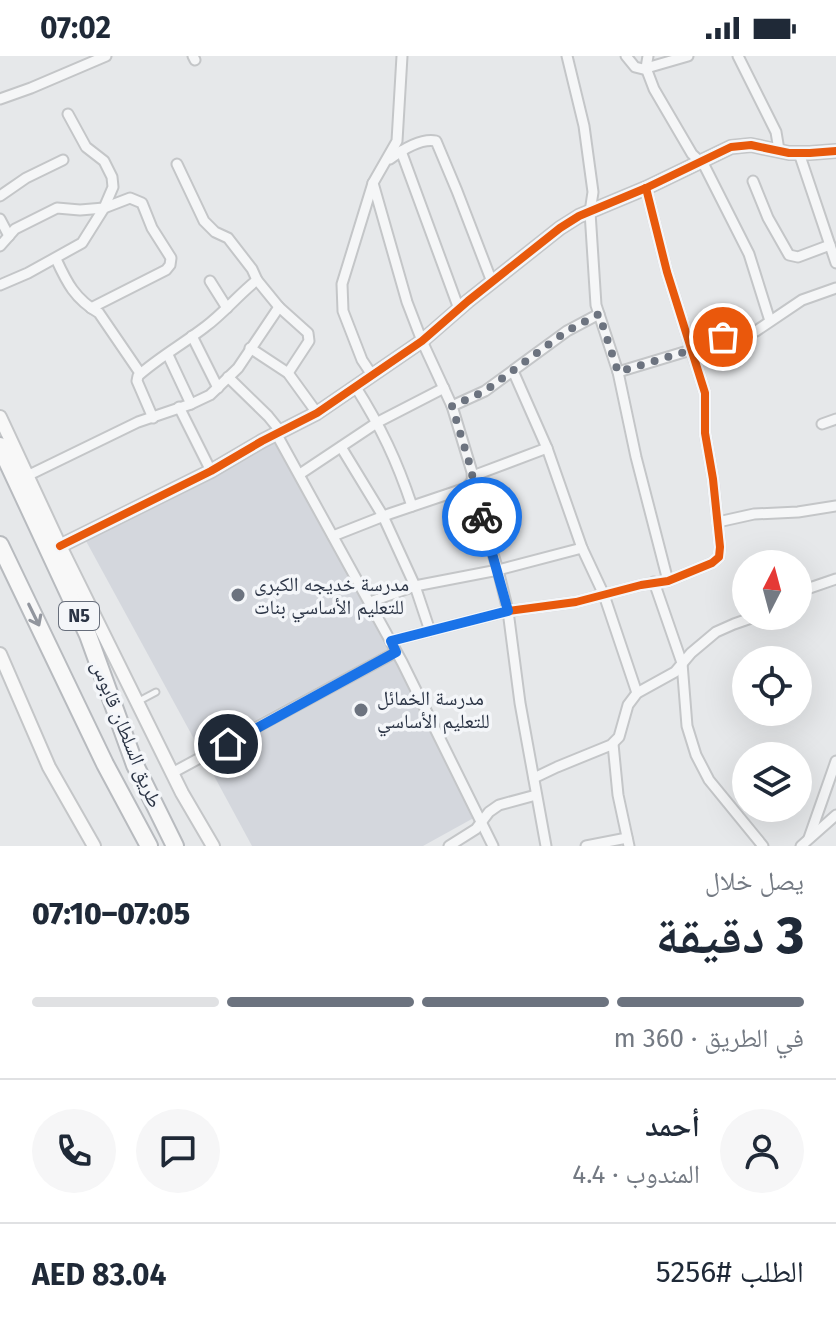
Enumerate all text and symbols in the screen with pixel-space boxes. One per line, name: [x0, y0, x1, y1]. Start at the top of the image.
text: 07:02: [40, 10, 111, 46]
pin: [689, 303, 757, 371]
icon: bag: [701, 315, 745, 359]
courier: [442, 477, 522, 557]
icon: bike: [460, 495, 504, 539]
north arrow: [732, 550, 812, 630]
map controls: [732, 550, 812, 822]
place label: مدرسة خديجه الكبرى للتعليم الأساسي بنات: [254, 572, 409, 623]
marker: مدرسة خديجه الكبرى للتعليم الأساسي بنات: [229, 586, 247, 604]
road number: N5: [59, 602, 99, 630]
one-way arrow: [27, 603, 42, 627]
button: locate: [732, 646, 812, 726]
street label: طريق السلطان قابوس: [87, 657, 167, 811]
place label: مدرسة الخمائل للتعليم الأساسي: [377, 686, 490, 737]
marker: مدرسة الخمائل للتعليم الأساسي: [352, 701, 370, 719]
pin: [194, 710, 262, 778]
icon: home: [206, 722, 250, 766]
button: layers: [732, 742, 812, 822]
text: يصل خلال: [705, 866, 804, 897]
text: 07:05–07:10: [32, 896, 190, 932]
text: 3 دقيقة: [656, 904, 804, 967]
text: في الطريق · 360 m: [614, 1023, 804, 1054]
text: أحمد: [645, 1108, 700, 1144]
button: phone: [32, 1109, 116, 1193]
button: chat: [136, 1109, 220, 1193]
button: person: [720, 1109, 804, 1193]
text: المندوب · 4.4: [572, 1159, 700, 1190]
text: الطلب #5256: [656, 1254, 804, 1290]
text: AED 83.04: [32, 1257, 166, 1293]

